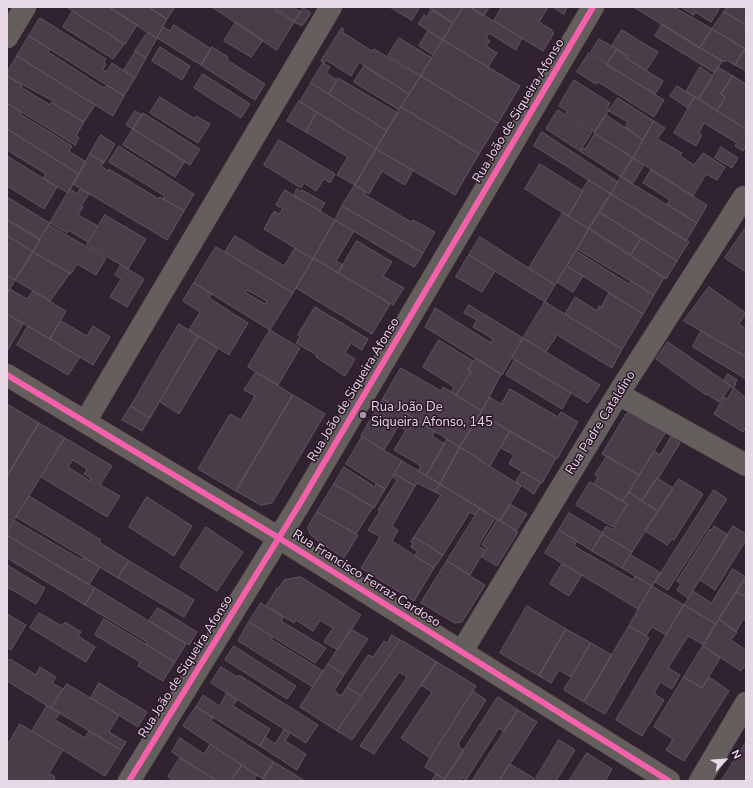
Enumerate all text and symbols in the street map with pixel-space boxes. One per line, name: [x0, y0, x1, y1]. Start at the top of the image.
street label: Rua João de Siqueira Afonso: [470, 36, 568, 186]
street label: Rua João de Siqueira Afonso: [305, 315, 403, 465]
street label: Rua Padre Cataldino: [563, 368, 639, 478]
place label: Rua João De Siqueira Afonso, 145: [371, 400, 493, 431]
marker: Rua João De Siqueira Afonso, 145: [358, 410, 368, 420]
street label: Rua Francisco Ferraz Cardoso: [289, 527, 443, 631]
street label: Rua João de Siqueira Afonso: [136, 593, 236, 741]
north arrow: [705, 740, 745, 780]
text: N: [728, 748, 745, 762]

